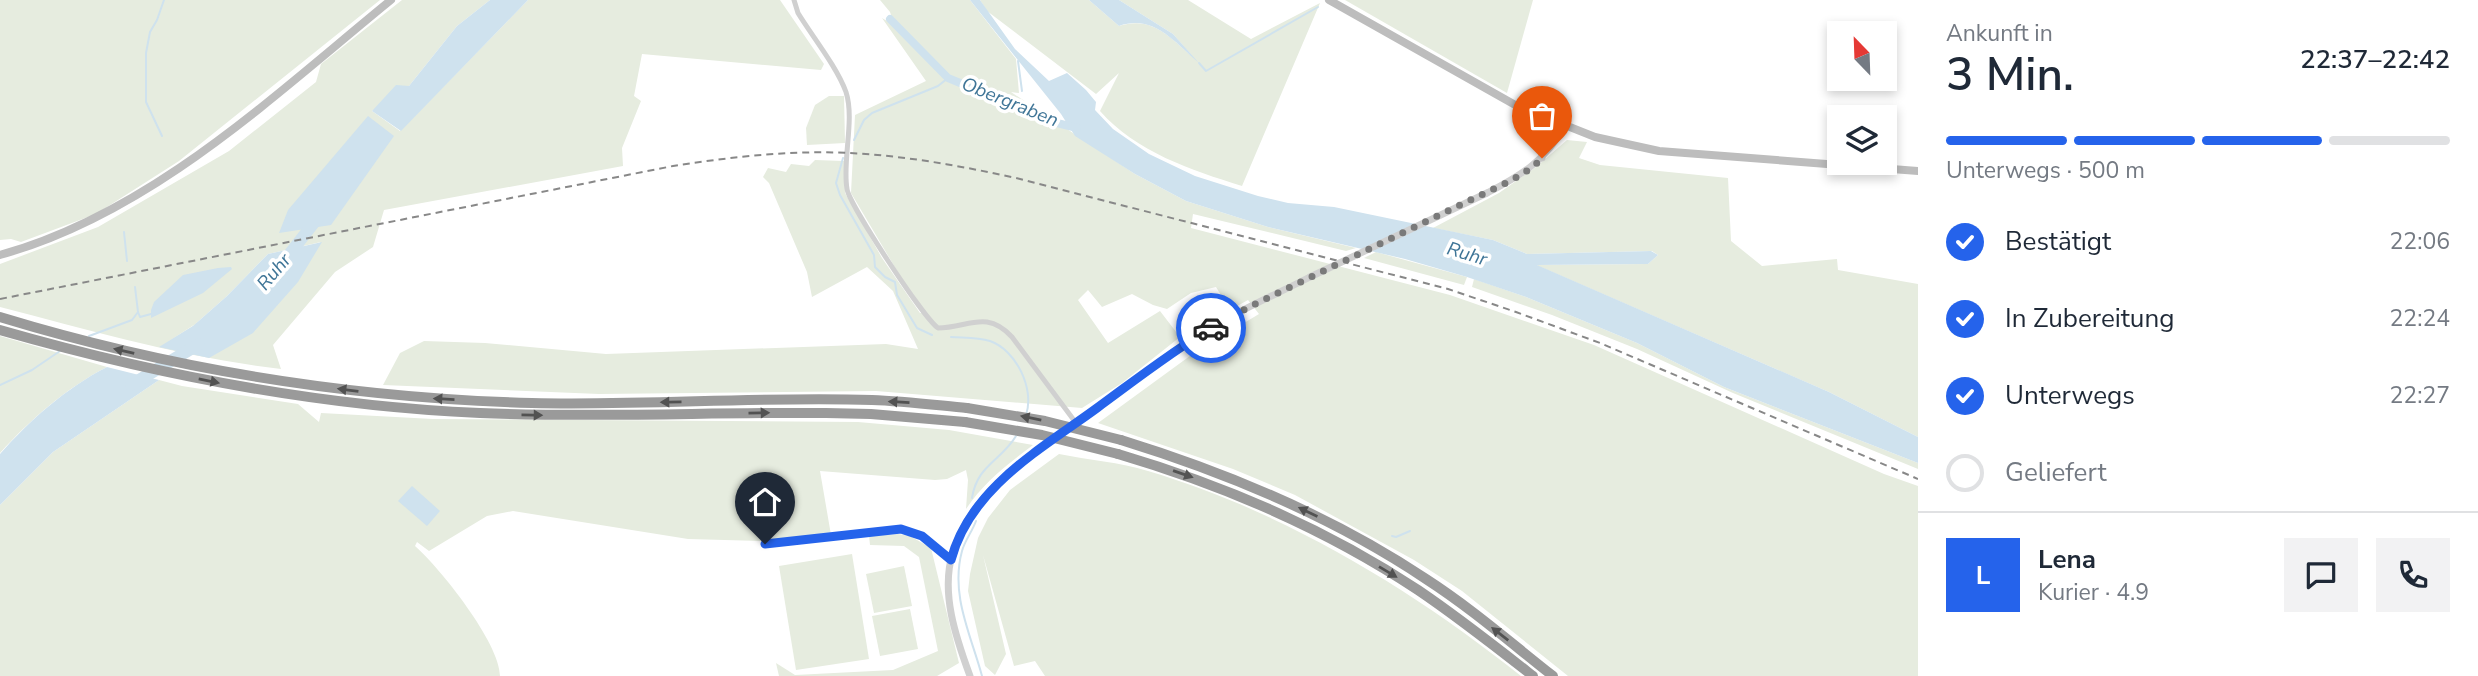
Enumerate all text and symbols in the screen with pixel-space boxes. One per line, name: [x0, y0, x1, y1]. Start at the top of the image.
text: Ankunft in: [1946, 18, 2053, 49]
north arrow: [1827, 21, 1897, 91]
map controls: [1827, 21, 1897, 175]
text: 22:37–22:42: [2300, 42, 2450, 77]
text: 3 Min.: [1946, 43, 2074, 106]
water label: Obergraben: [958, 71, 1062, 133]
pin: [1512, 86, 1572, 158]
icon: bag: [1523, 97, 1561, 135]
button: layers: [1827, 105, 1897, 175]
text: Unterwegs · 500 m: [1946, 155, 2145, 186]
icon: check: [1946, 223, 1984, 261]
text: Bestätigt: [2005, 224, 2111, 259]
text: 22:06: [2390, 226, 2450, 257]
water label: Ruhr: [1444, 236, 1492, 273]
water label: Ruhr: [251, 247, 298, 296]
courier: [1176, 293, 1246, 363]
icon: check: [1946, 300, 1984, 338]
text: In Zubereitung: [2005, 301, 2174, 336]
text: 22:24: [2390, 303, 2450, 334]
icon: car: [1192, 309, 1230, 347]
one-way arrow: [113, 345, 135, 356]
one-way arrow: [198, 376, 220, 387]
icon: check: [1946, 377, 1984, 415]
text: Unterwegs: [2005, 378, 2135, 413]
text: 22:27: [2390, 380, 2450, 411]
one-way arrow: [337, 385, 359, 396]
one-way arrow: [433, 393, 455, 404]
one-way arrow: [888, 396, 910, 407]
one-way arrow: [660, 397, 682, 408]
one-way arrow: [748, 407, 770, 419]
one-way arrow: [521, 409, 543, 420]
one-way arrow: [1020, 413, 1042, 424]
text: Geliefert: [2005, 455, 2106, 490]
one-way arrow: [1172, 469, 1193, 480]
pin: [735, 472, 795, 544]
icon: home: [746, 483, 784, 521]
one-way arrow: [1298, 506, 1318, 517]
button: chat: [2284, 538, 2358, 612]
button: phone: [2376, 538, 2450, 612]
text: Lena: [2038, 542, 2096, 577]
text: L: [1976, 558, 1990, 593]
one-way arrow: [1378, 565, 1397, 578]
text: Kurier · 4.9: [2038, 577, 2149, 608]
one-way arrow: [1491, 626, 1509, 641]

